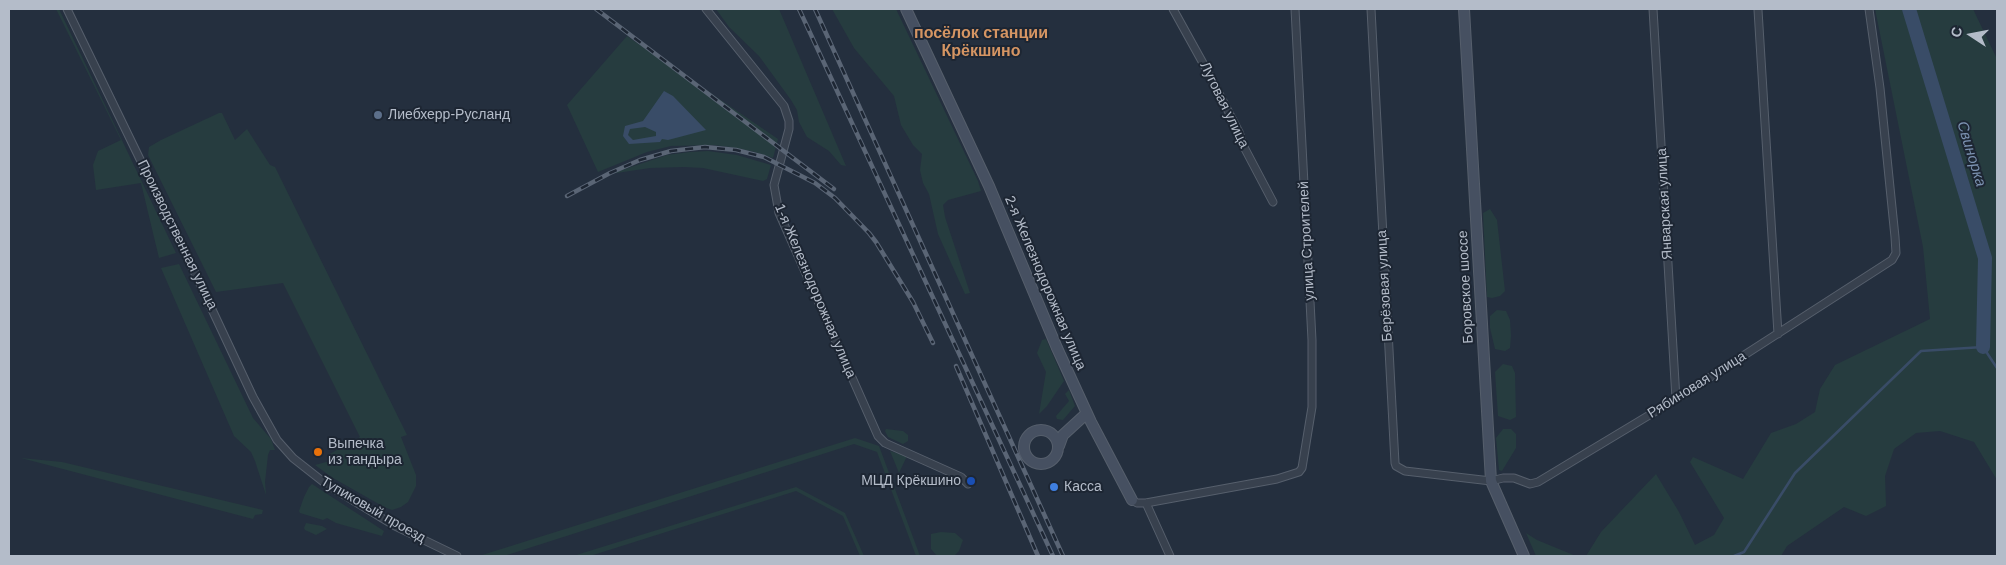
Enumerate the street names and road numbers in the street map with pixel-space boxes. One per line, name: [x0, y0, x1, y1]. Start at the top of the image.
street label: Луговая улица: [1196, 59, 1252, 151]
street label: Январская улица: [1654, 148, 1676, 260]
street label: Производственная улица: [133, 157, 221, 313]
street label: улица Строителей: [1295, 181, 1319, 301]
street label: 2-я Железнодорожная улица: [1001, 193, 1089, 373]
street label: 1-я Железнодорожная улица: [771, 201, 859, 381]
street label: Берёзовая улица: [1374, 230, 1396, 342]
street label: Боровское шоссе: [1455, 230, 1477, 344]
street label: Рябиновая улица: [1645, 348, 1749, 422]
street label: Тупиковый проезд: [318, 473, 428, 547]

